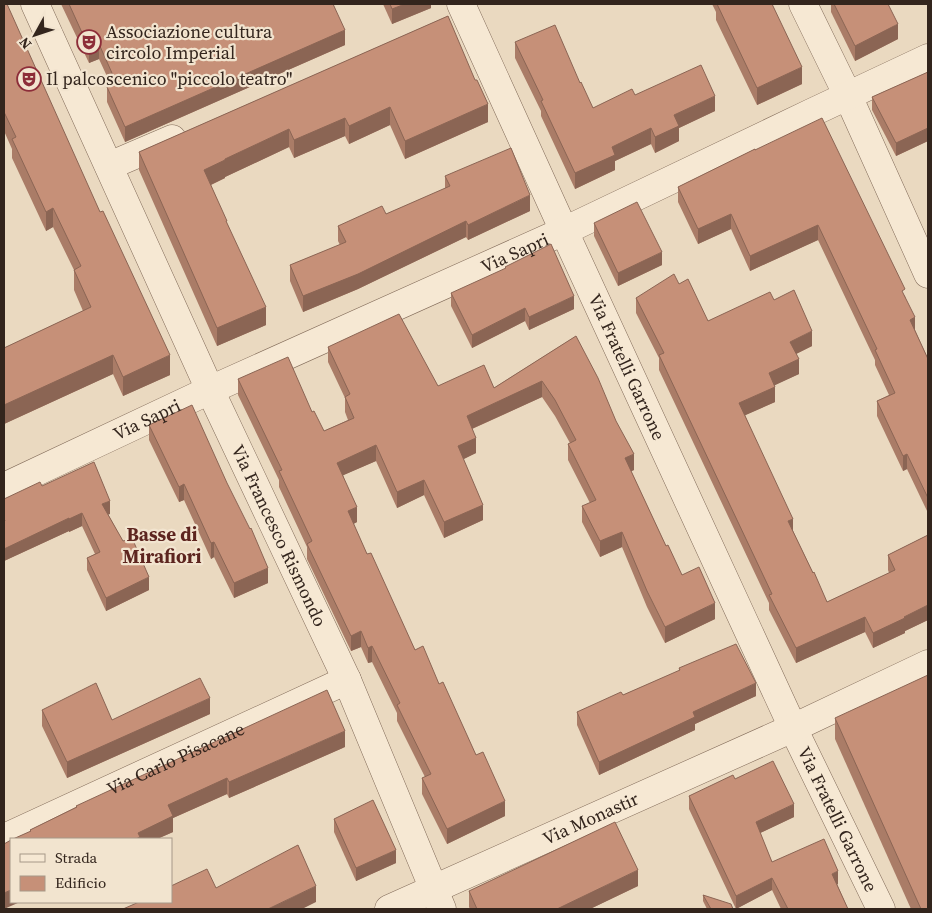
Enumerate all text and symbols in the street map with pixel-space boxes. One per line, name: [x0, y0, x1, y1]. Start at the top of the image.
north arrow: [10, 10, 60, 60]
place label: Associazione cultura circolo Imperial: [106, 19, 273, 65]
theatre icon: Associazione cultura circolo Imperial: [76, 29, 102, 55]
text: N: [14, 33, 36, 54]
theatre icon: Il palcoscenico "piccolo teatro": [16, 66, 42, 92]
place label: Il palcoscenico "piccolo teatro": [46, 66, 292, 91]
street label: Via Sapri: [477, 226, 553, 279]
street label: Via Fratelli Garrone: [583, 290, 672, 444]
street label: Via Sapri: [109, 393, 185, 446]
street label: Via Francesco Rismondo: [226, 440, 333, 631]
district label: Basse di Mirafiori: [123, 521, 201, 569]
street label: Via Carlo Pisacane: [103, 716, 248, 801]
street label: Via Fratelli Garrone: [792, 742, 884, 896]
street label: Via Monastir: [538, 786, 643, 851]
legend: [10, 838, 172, 903]
text: Strada: [55, 847, 98, 868]
text: Edificio: [55, 872, 106, 893]

